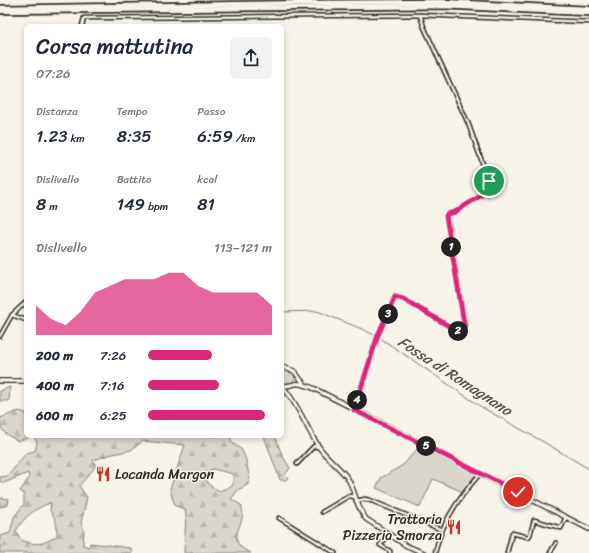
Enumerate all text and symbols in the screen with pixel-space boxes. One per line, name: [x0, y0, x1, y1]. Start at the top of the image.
text: Corsa mattutina: [36, 27, 193, 66]
button: share: [230, 37, 272, 79]
text: 07:26: [36, 62, 70, 85]
text: Distanza: [36, 102, 78, 121]
text: Tempo: [117, 102, 147, 121]
text: Passo: [197, 102, 225, 121]
text: 1.23: [36, 121, 68, 151]
text: 8:35: [117, 121, 152, 151]
text: 6:59: [197, 121, 233, 151]
text: km: [68, 129, 85, 148]
text: /km: [233, 129, 256, 148]
pin: [472, 164, 506, 198]
text: Dislivello: [36, 170, 79, 189]
text: Battito: [117, 170, 152, 189]
text: kcal: [197, 170, 217, 189]
icon: arrive: [478, 170, 500, 192]
text: 8: [36, 189, 46, 219]
text: 149: [117, 189, 145, 219]
text: 81: [197, 189, 215, 219]
text: m: [46, 197, 58, 216]
text: bpm: [145, 197, 168, 216]
text: Dislivello: [36, 236, 87, 259]
text: 113–121 m: [214, 236, 272, 259]
pin: 1: [441, 237, 461, 257]
text: 1: [449, 237, 453, 256]
pin: 3: [378, 304, 398, 324]
text: 3: [385, 304, 391, 323]
pin: 2: [448, 321, 468, 341]
text: 2: [455, 321, 461, 340]
water label: Fossa di Romagnano: [393, 329, 518, 424]
text: 200 m: [36, 344, 73, 367]
text: 7:26: [100, 344, 126, 367]
text: 400 m: [36, 374, 74, 397]
text: 7:16: [100, 374, 124, 397]
pin: 4: [347, 390, 367, 410]
text: 4: [354, 390, 360, 409]
text: 600 m: [36, 404, 73, 427]
text: 6:25: [100, 404, 127, 427]
pin: 5: [416, 436, 436, 456]
text: 5: [423, 436, 429, 455]
place label: Locanda Margon: [115, 462, 215, 487]
restaurant icon: Locanda Margon: [94, 465, 112, 483]
pin: [501, 475, 535, 509]
icon: check: [507, 481, 529, 503]
place label: Trattoria Pizzeria Smorza: [343, 507, 442, 548]
restaurant icon: Trattoria Pizzeria Smorza: [445, 518, 463, 536]

